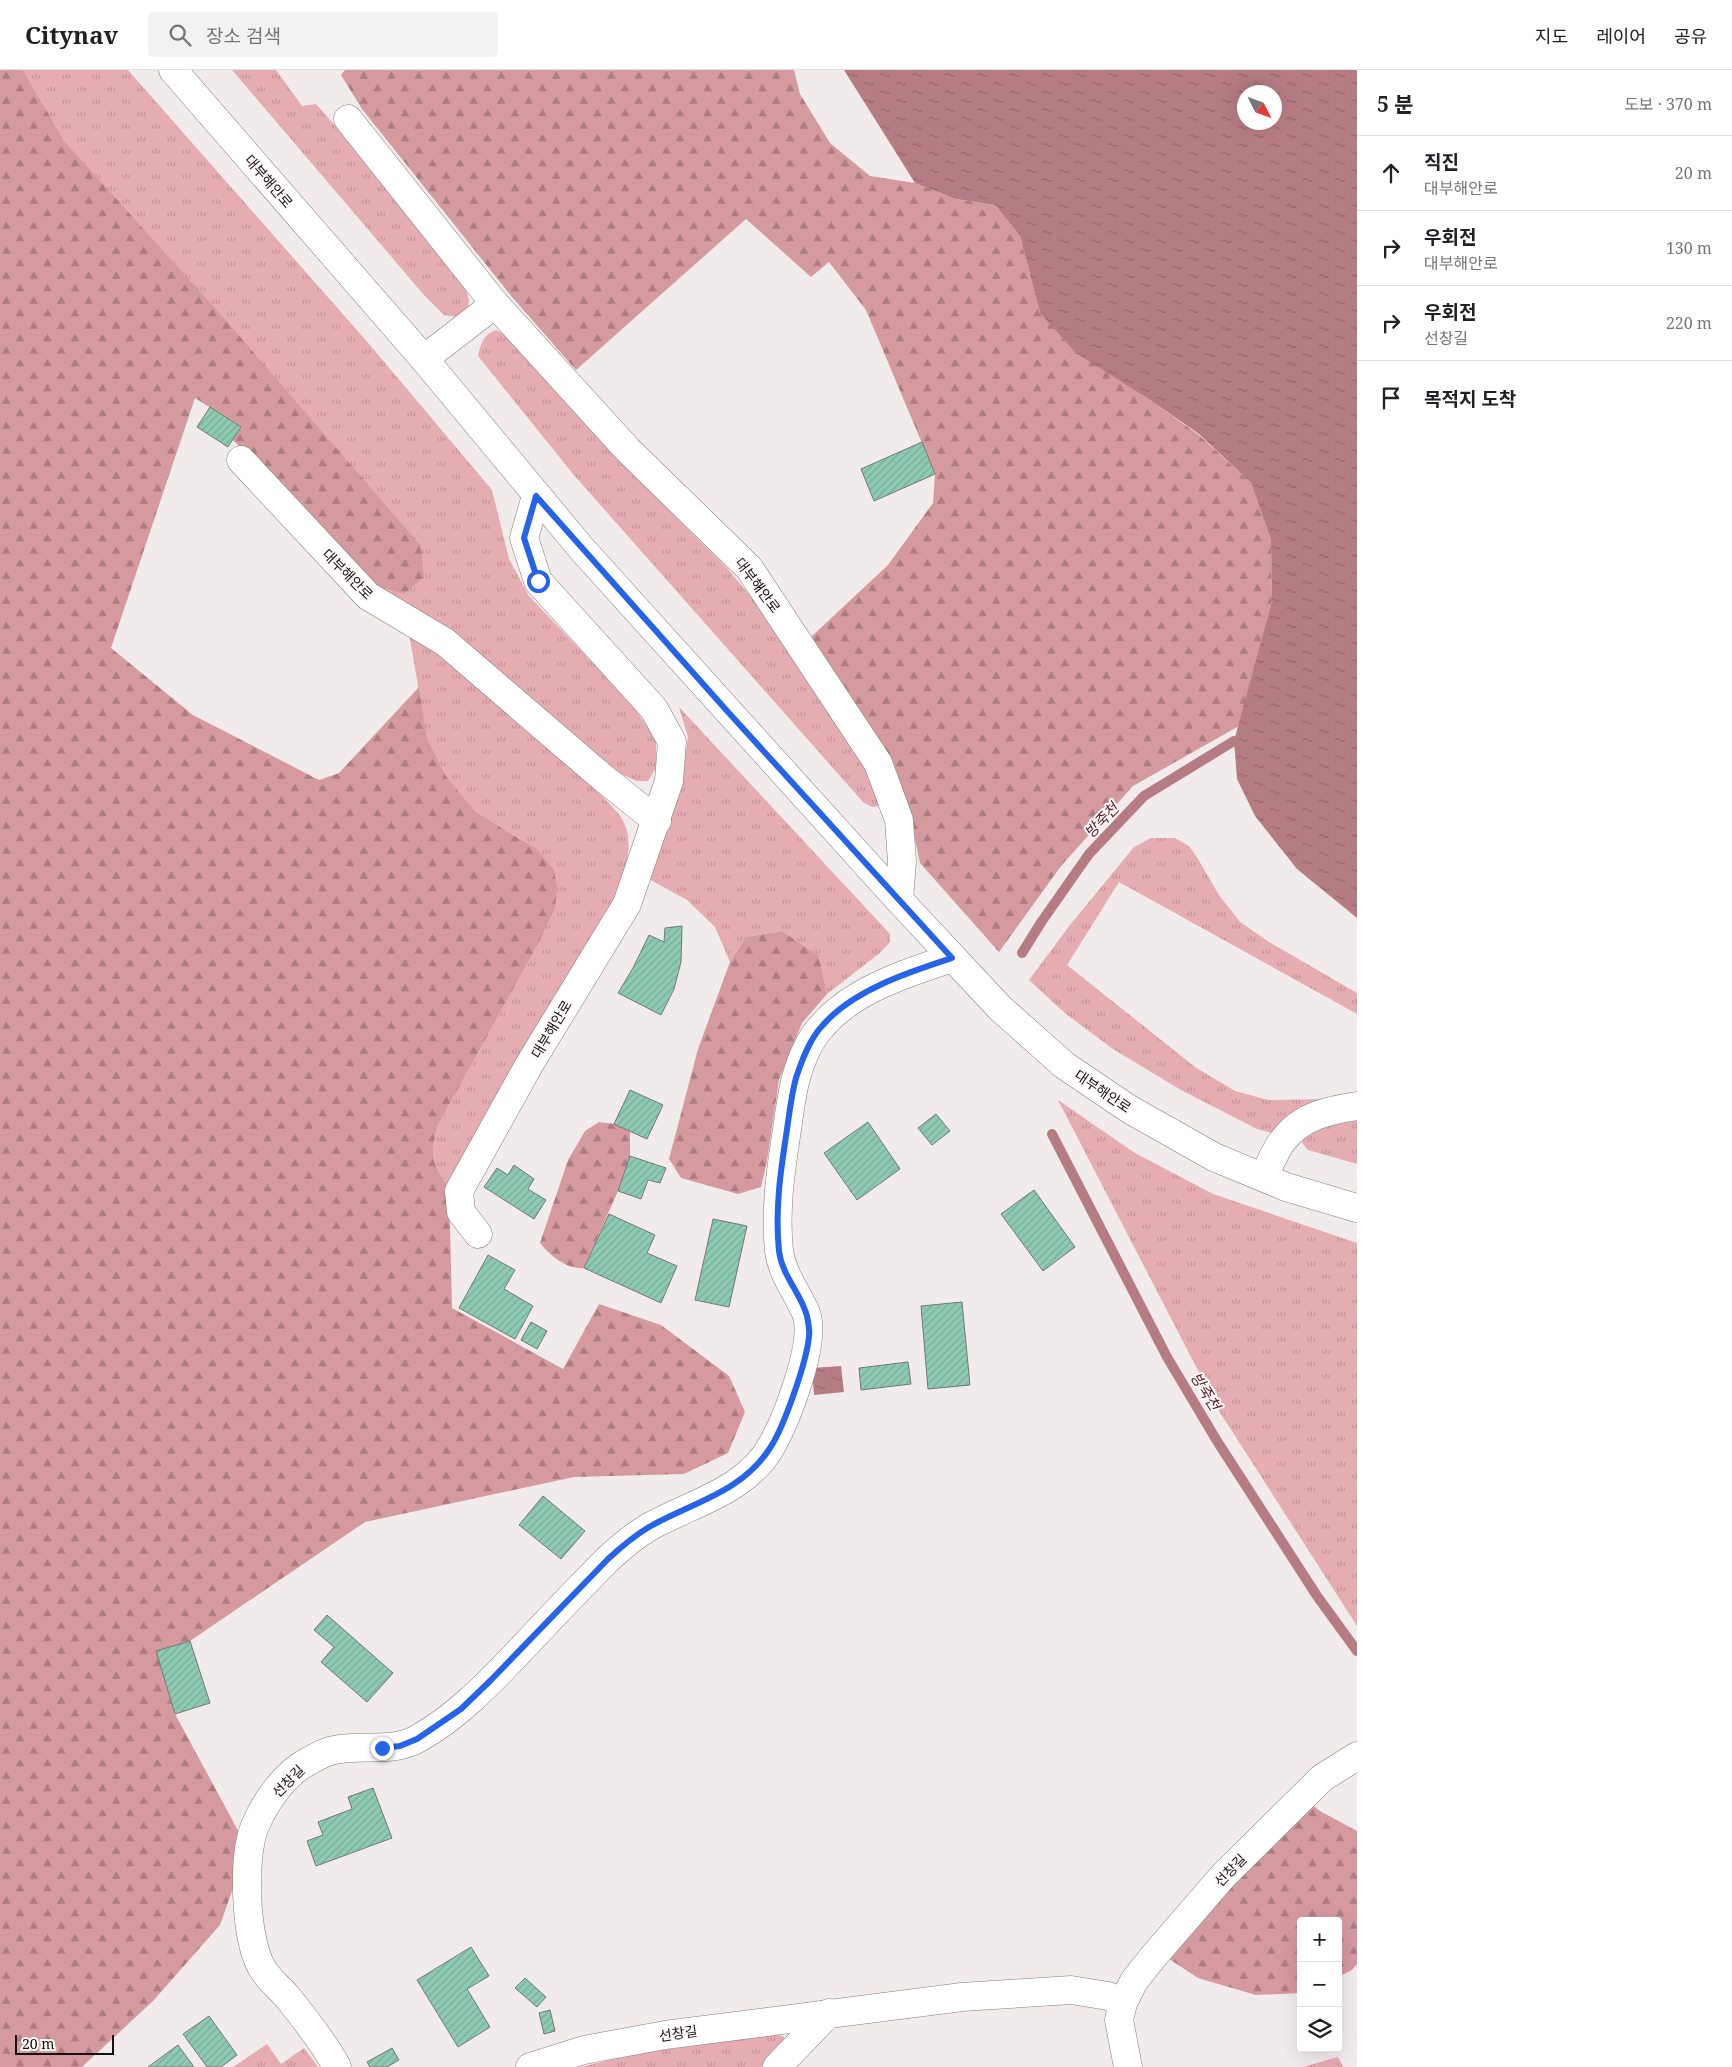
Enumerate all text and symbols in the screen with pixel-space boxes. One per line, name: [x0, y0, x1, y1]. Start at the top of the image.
search box: [148, 12, 498, 57]
text: Citynav: [25, 18, 118, 51]
icon: search: [166, 21, 194, 49]
text: 장소 검색: [206, 23, 281, 49]
text: 지도: [1535, 24, 1568, 48]
text: 레이어: [1596, 24, 1646, 48]
text: 공유: [1674, 24, 1707, 48]
north arrow: [1237, 85, 1282, 130]
text: 5 분: [1377, 90, 1414, 118]
text: 도보 · 370 m: [1624, 93, 1712, 115]
text: 직진: [1424, 149, 1459, 175]
street label: 대부해안로: [241, 150, 297, 212]
icon: ahead: [1377, 159, 1405, 187]
text: 20 m: [1675, 162, 1712, 184]
text: 대부해안로: [1424, 177, 1498, 199]
text: 우회전: [1424, 224, 1476, 250]
icon: right: [1377, 234, 1405, 262]
text: 130 m: [1666, 237, 1712, 259]
text: 대부해안로: [1424, 252, 1498, 274]
text: 우회전: [1424, 299, 1476, 325]
icon: right: [1377, 309, 1405, 337]
text: 220 m: [1666, 312, 1712, 334]
text: 선창길: [1424, 327, 1468, 349]
icon: arrive: [1377, 384, 1405, 412]
text: 목적지 도착: [1424, 386, 1516, 412]
street label: 대부해안로: [319, 545, 378, 604]
street label: 대부해안로: [731, 554, 785, 617]
route start: [527, 570, 550, 593]
water label: 방죽천: [1079, 797, 1124, 842]
street label: 대부해안로: [526, 996, 576, 1061]
street label: 대부해안로: [1071, 1065, 1135, 1117]
water label: 방죽천: [1187, 1368, 1227, 1416]
route end: [371, 1737, 394, 1760]
street label: 선창길: [268, 1761, 308, 1801]
street label: 선창길: [1210, 1850, 1250, 1890]
map controls: [1297, 1917, 1342, 2052]
button: +: [1297, 1917, 1342, 1962]
button: −: [1297, 1962, 1342, 2007]
button: layers: [1297, 2007, 1342, 2052]
street label: 선창길: [658, 2021, 698, 2045]
scale bar: [15, 2032, 114, 2055]
text: 20 m: [22, 2034, 55, 2053]

